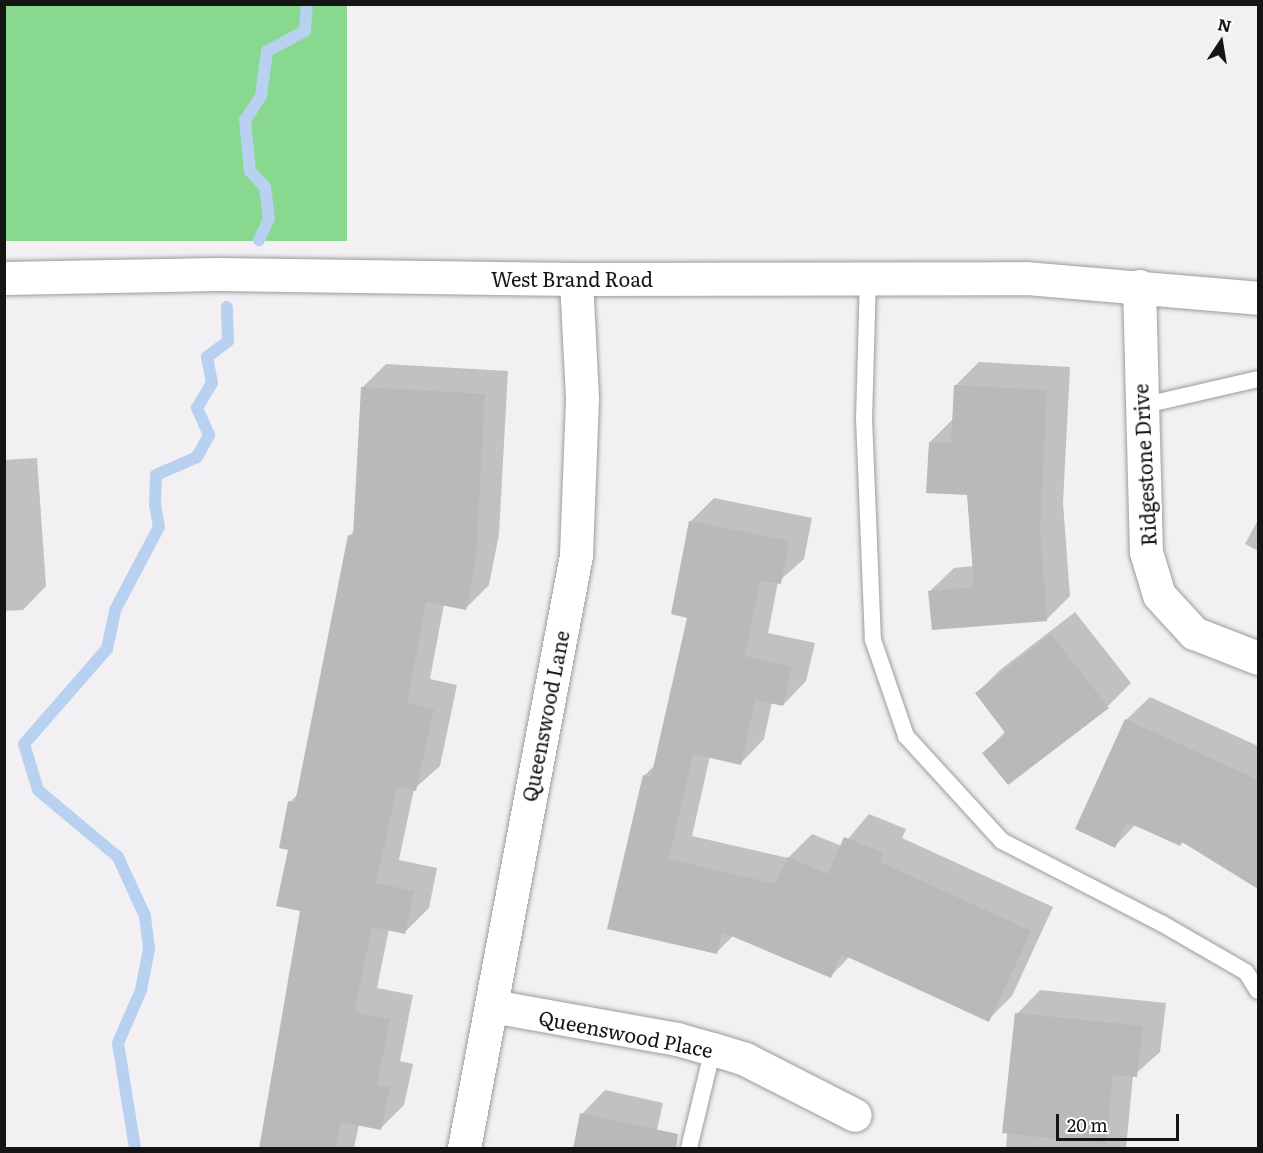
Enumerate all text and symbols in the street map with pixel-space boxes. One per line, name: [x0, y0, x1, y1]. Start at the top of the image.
text: N: [1216, 11, 1234, 38]
north arrow: [1191, 12, 1251, 72]
street label: West Brand Road: [491, 266, 653, 290]
street label: Ridgestone Drive: [1128, 383, 1160, 547]
street label: Queenswood Lane: [517, 628, 573, 804]
street label: Queenswood Place: [537, 1004, 715, 1062]
scale bar: [1059, 1102, 1182, 1140]
text: 20 m: [1067, 1111, 1108, 1138]

